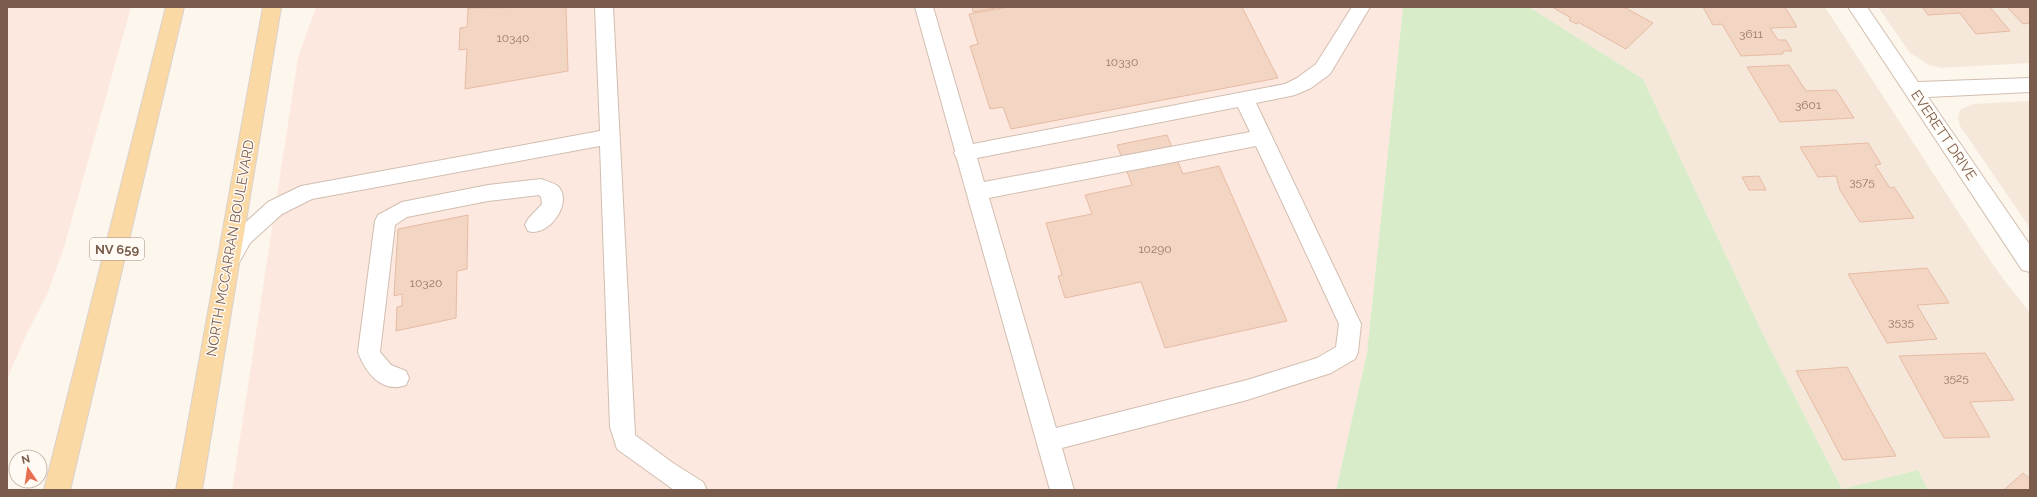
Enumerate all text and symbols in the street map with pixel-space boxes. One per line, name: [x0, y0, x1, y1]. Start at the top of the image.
house number: 3611: [1739, 27, 1763, 41]
house number: 10340: [497, 31, 529, 45]
house number: 10330: [1106, 55, 1138, 69]
street label: EVERETT DRIVE: [1908, 87, 1980, 183]
house number: 3601: [1795, 98, 1821, 112]
street label: NORTH MCCARRAN BOULEVARD: [203, 138, 257, 358]
house number: 3575: [1849, 175, 1875, 189]
road number: NV 659: [90, 238, 144, 260]
house number: 10290: [1138, 242, 1172, 256]
house number: 10320: [410, 276, 442, 290]
house number: 3535: [1888, 315, 1914, 329]
house number: 3525: [1943, 371, 1969, 385]
north arrow: [8, 449, 48, 489]
text: N: [20, 452, 31, 467]

